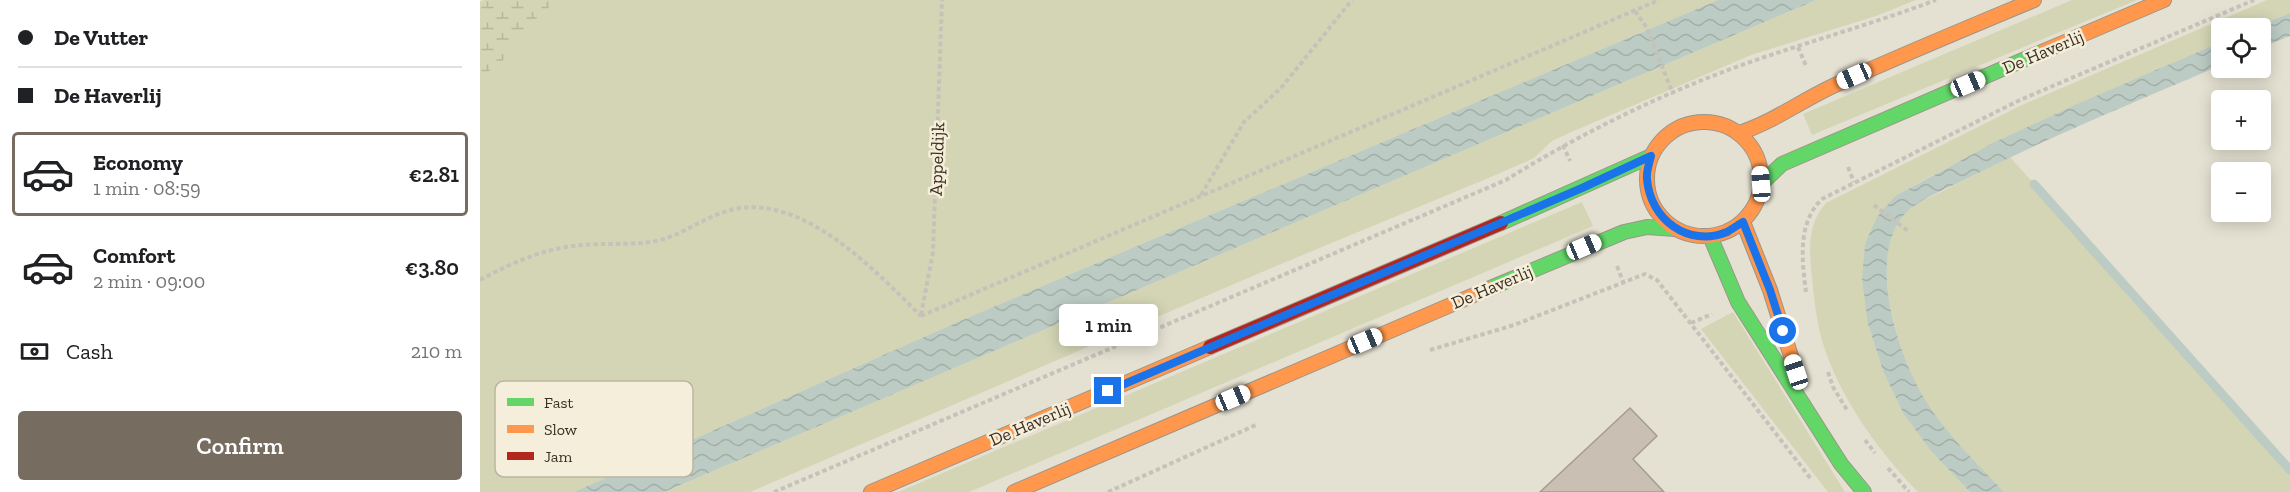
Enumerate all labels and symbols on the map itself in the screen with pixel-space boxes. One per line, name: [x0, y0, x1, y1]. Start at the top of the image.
street label: De Haverlij: [1999, 25, 2087, 79]
car: [1834, 60, 1874, 92]
car: [1948, 69, 1988, 99]
street label: Appeldijk: [925, 121, 949, 196]
car: [1751, 165, 1771, 203]
car: [1564, 232, 1604, 262]
street label: De Haverlij: [1448, 260, 1536, 314]
callout: 1 min: [1058, 304, 1158, 346]
route start: [1769, 317, 1796, 344]
car: [1345, 326, 1385, 356]
car: [1782, 352, 1810, 392]
route end: [1094, 377, 1121, 404]
legend: [495, 381, 693, 477]
car: [1213, 383, 1253, 413]
text: Fast: [544, 393, 573, 412]
street label: De Haverlij: [986, 397, 1074, 451]
text: Slow: [544, 420, 578, 439]
text: Jam: [544, 447, 573, 466]

